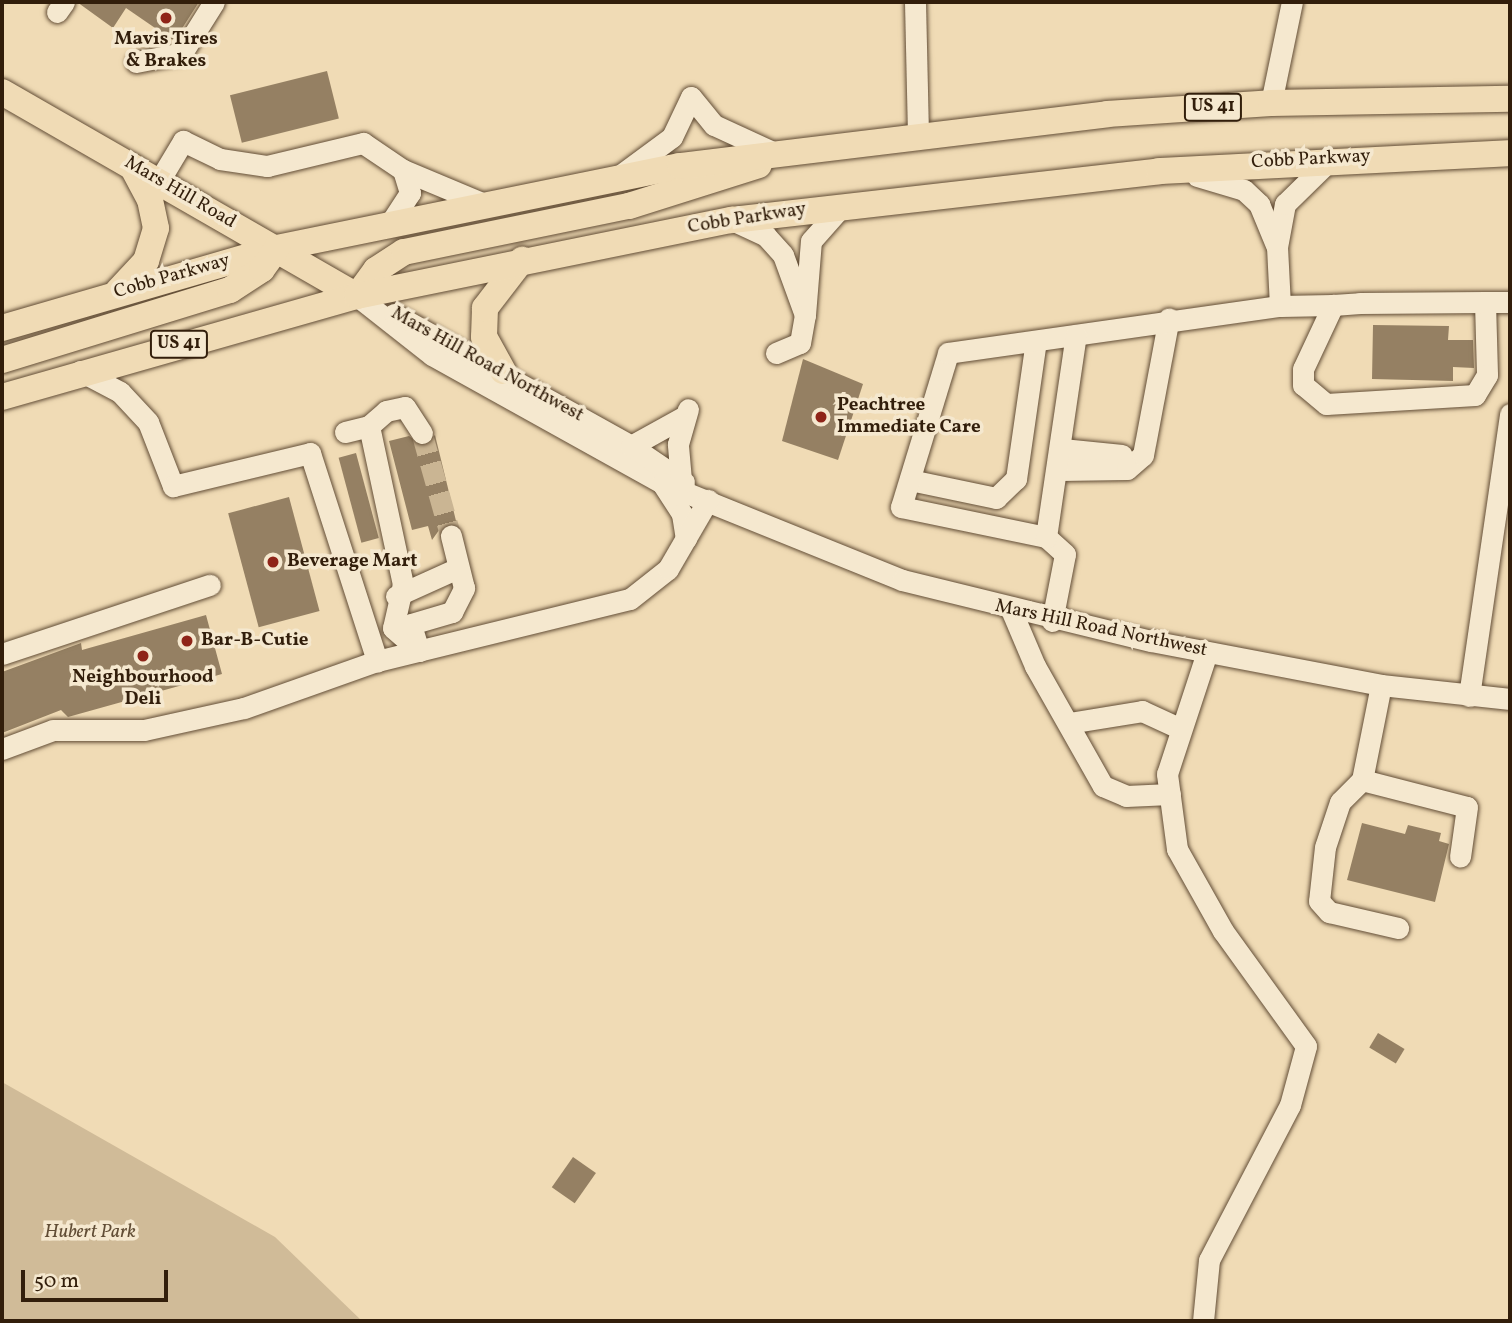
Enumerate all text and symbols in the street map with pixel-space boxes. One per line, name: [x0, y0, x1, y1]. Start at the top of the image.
marker: Mavis Tires & Brakes: [158, 10, 174, 26]
place label: Mavis Tires & Brakes: [114, 29, 218, 73]
road number: US 41: [1183, 92, 1243, 122]
street label: Cobb Parkway: [1251, 145, 1371, 175]
street label: Mars Hill Road: [120, 152, 240, 234]
street label: Cobb Parkway: [686, 198, 808, 240]
street label: Cobb Parkway: [111, 250, 233, 304]
street label: Mars Hill Road Northwest: [387, 303, 587, 427]
road number: US 41: [149, 330, 209, 358]
place label: Peachtree Immediate Care: [837, 395, 981, 439]
marker: Peachtree Immediate Care: [811, 407, 831, 427]
place label: Beverage Mart: [287, 551, 417, 573]
marker: Beverage Mart: [265, 554, 281, 570]
street label: Mars Hill Road Northwest: [993, 595, 1209, 663]
place label: Bar-B-Cutie: [201, 630, 309, 652]
marker: Bar-B-Cutie: [179, 633, 195, 649]
marker: Neighbourhood Deli: [135, 648, 151, 664]
place label: Neighbourhood Deli: [72, 667, 214, 711]
park label: Hubert Park: [44, 1222, 136, 1244]
scale bar: [24, 1256, 172, 1300]
text: 50 m: [34, 1267, 79, 1296]

